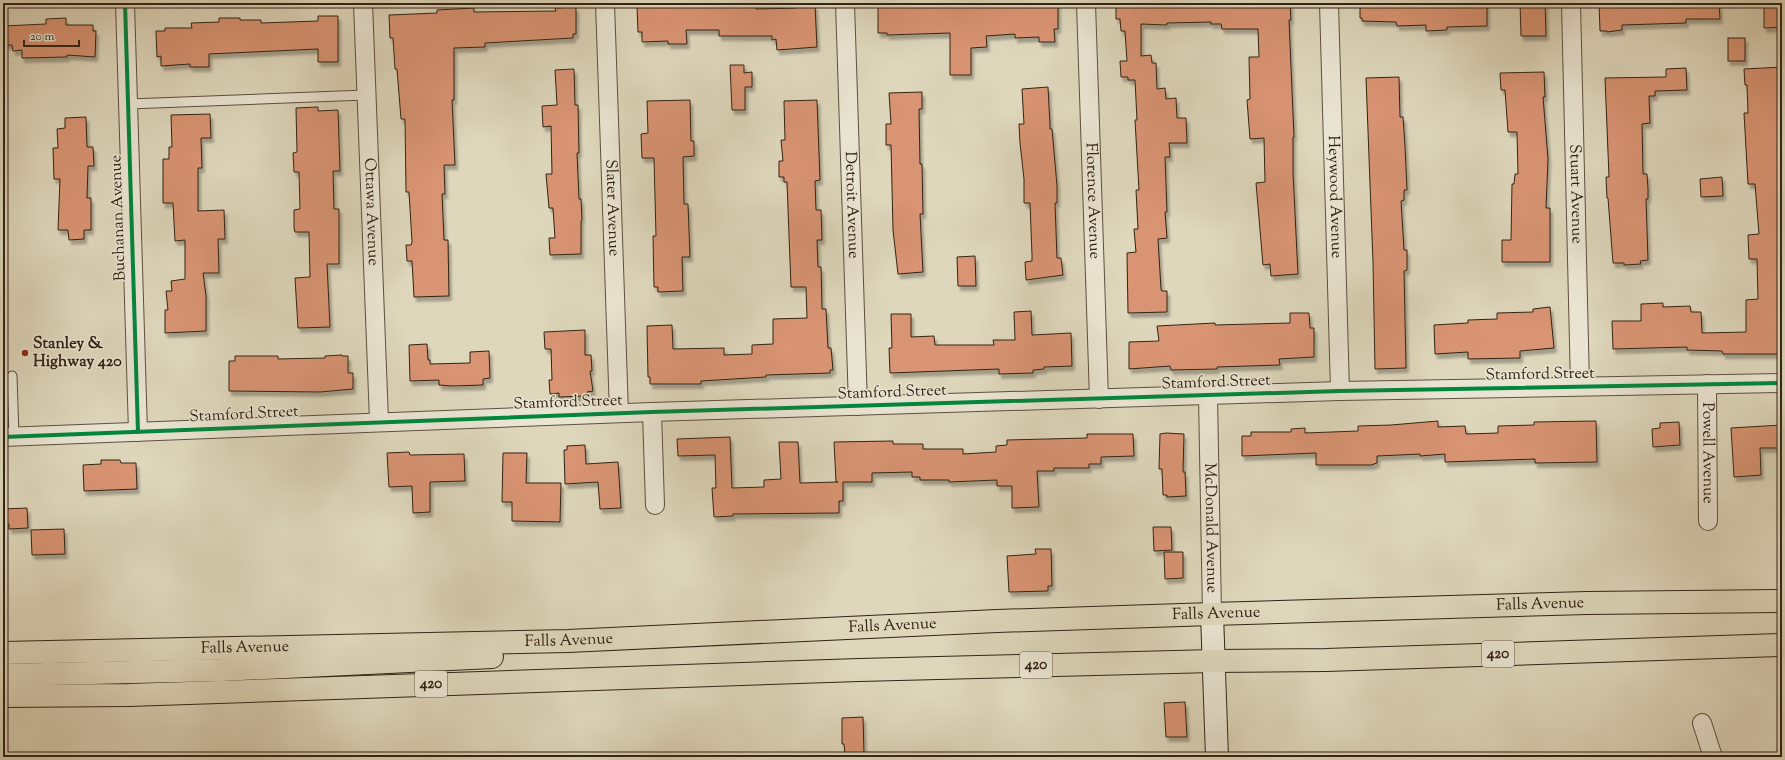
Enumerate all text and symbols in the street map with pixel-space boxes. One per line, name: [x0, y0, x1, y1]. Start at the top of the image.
scale bar: [24, 22, 79, 48]
text: 20 m: [30, 28, 55, 46]
street label: Heywood Avenue: [1321, 135, 1348, 259]
street label: Florence Avenue: [1079, 142, 1106, 259]
street label: Stuart Avenue: [1563, 144, 1588, 244]
street label: Detroit Avenue: [838, 151, 865, 259]
street label: Buchanan Avenue: [105, 154, 133, 282]
street label: Ottawa Avenue: [357, 157, 385, 266]
street label: Slater Avenue: [599, 159, 625, 257]
place label: Stanley & Highway 420: [33, 333, 122, 374]
marker: Stanley & Highway 420: [20, 348, 30, 358]
street label: Stamford Street: [1485, 363, 1595, 387]
street label: Stamford Street: [1161, 370, 1272, 396]
street label: Stamford Street: [837, 380, 948, 406]
street label: Stamford Street: [513, 390, 624, 416]
street label: Stamford Street: [189, 401, 300, 429]
street label: Powell Avenue: [1696, 402, 1719, 504]
street label: McDonald Avenue: [1198, 463, 1223, 593]
street label: Falls Avenue: [1496, 592, 1585, 617]
street label: Falls Avenue: [1172, 601, 1261, 627]
street label: Falls Avenue: [848, 612, 937, 639]
street label: Falls Avenue: [525, 627, 613, 653]
street label: Falls Avenue: [201, 635, 289, 660]
road number: 420: [1482, 641, 1514, 667]
road number: 420: [1020, 652, 1052, 678]
road number: 420: [415, 671, 447, 697]

